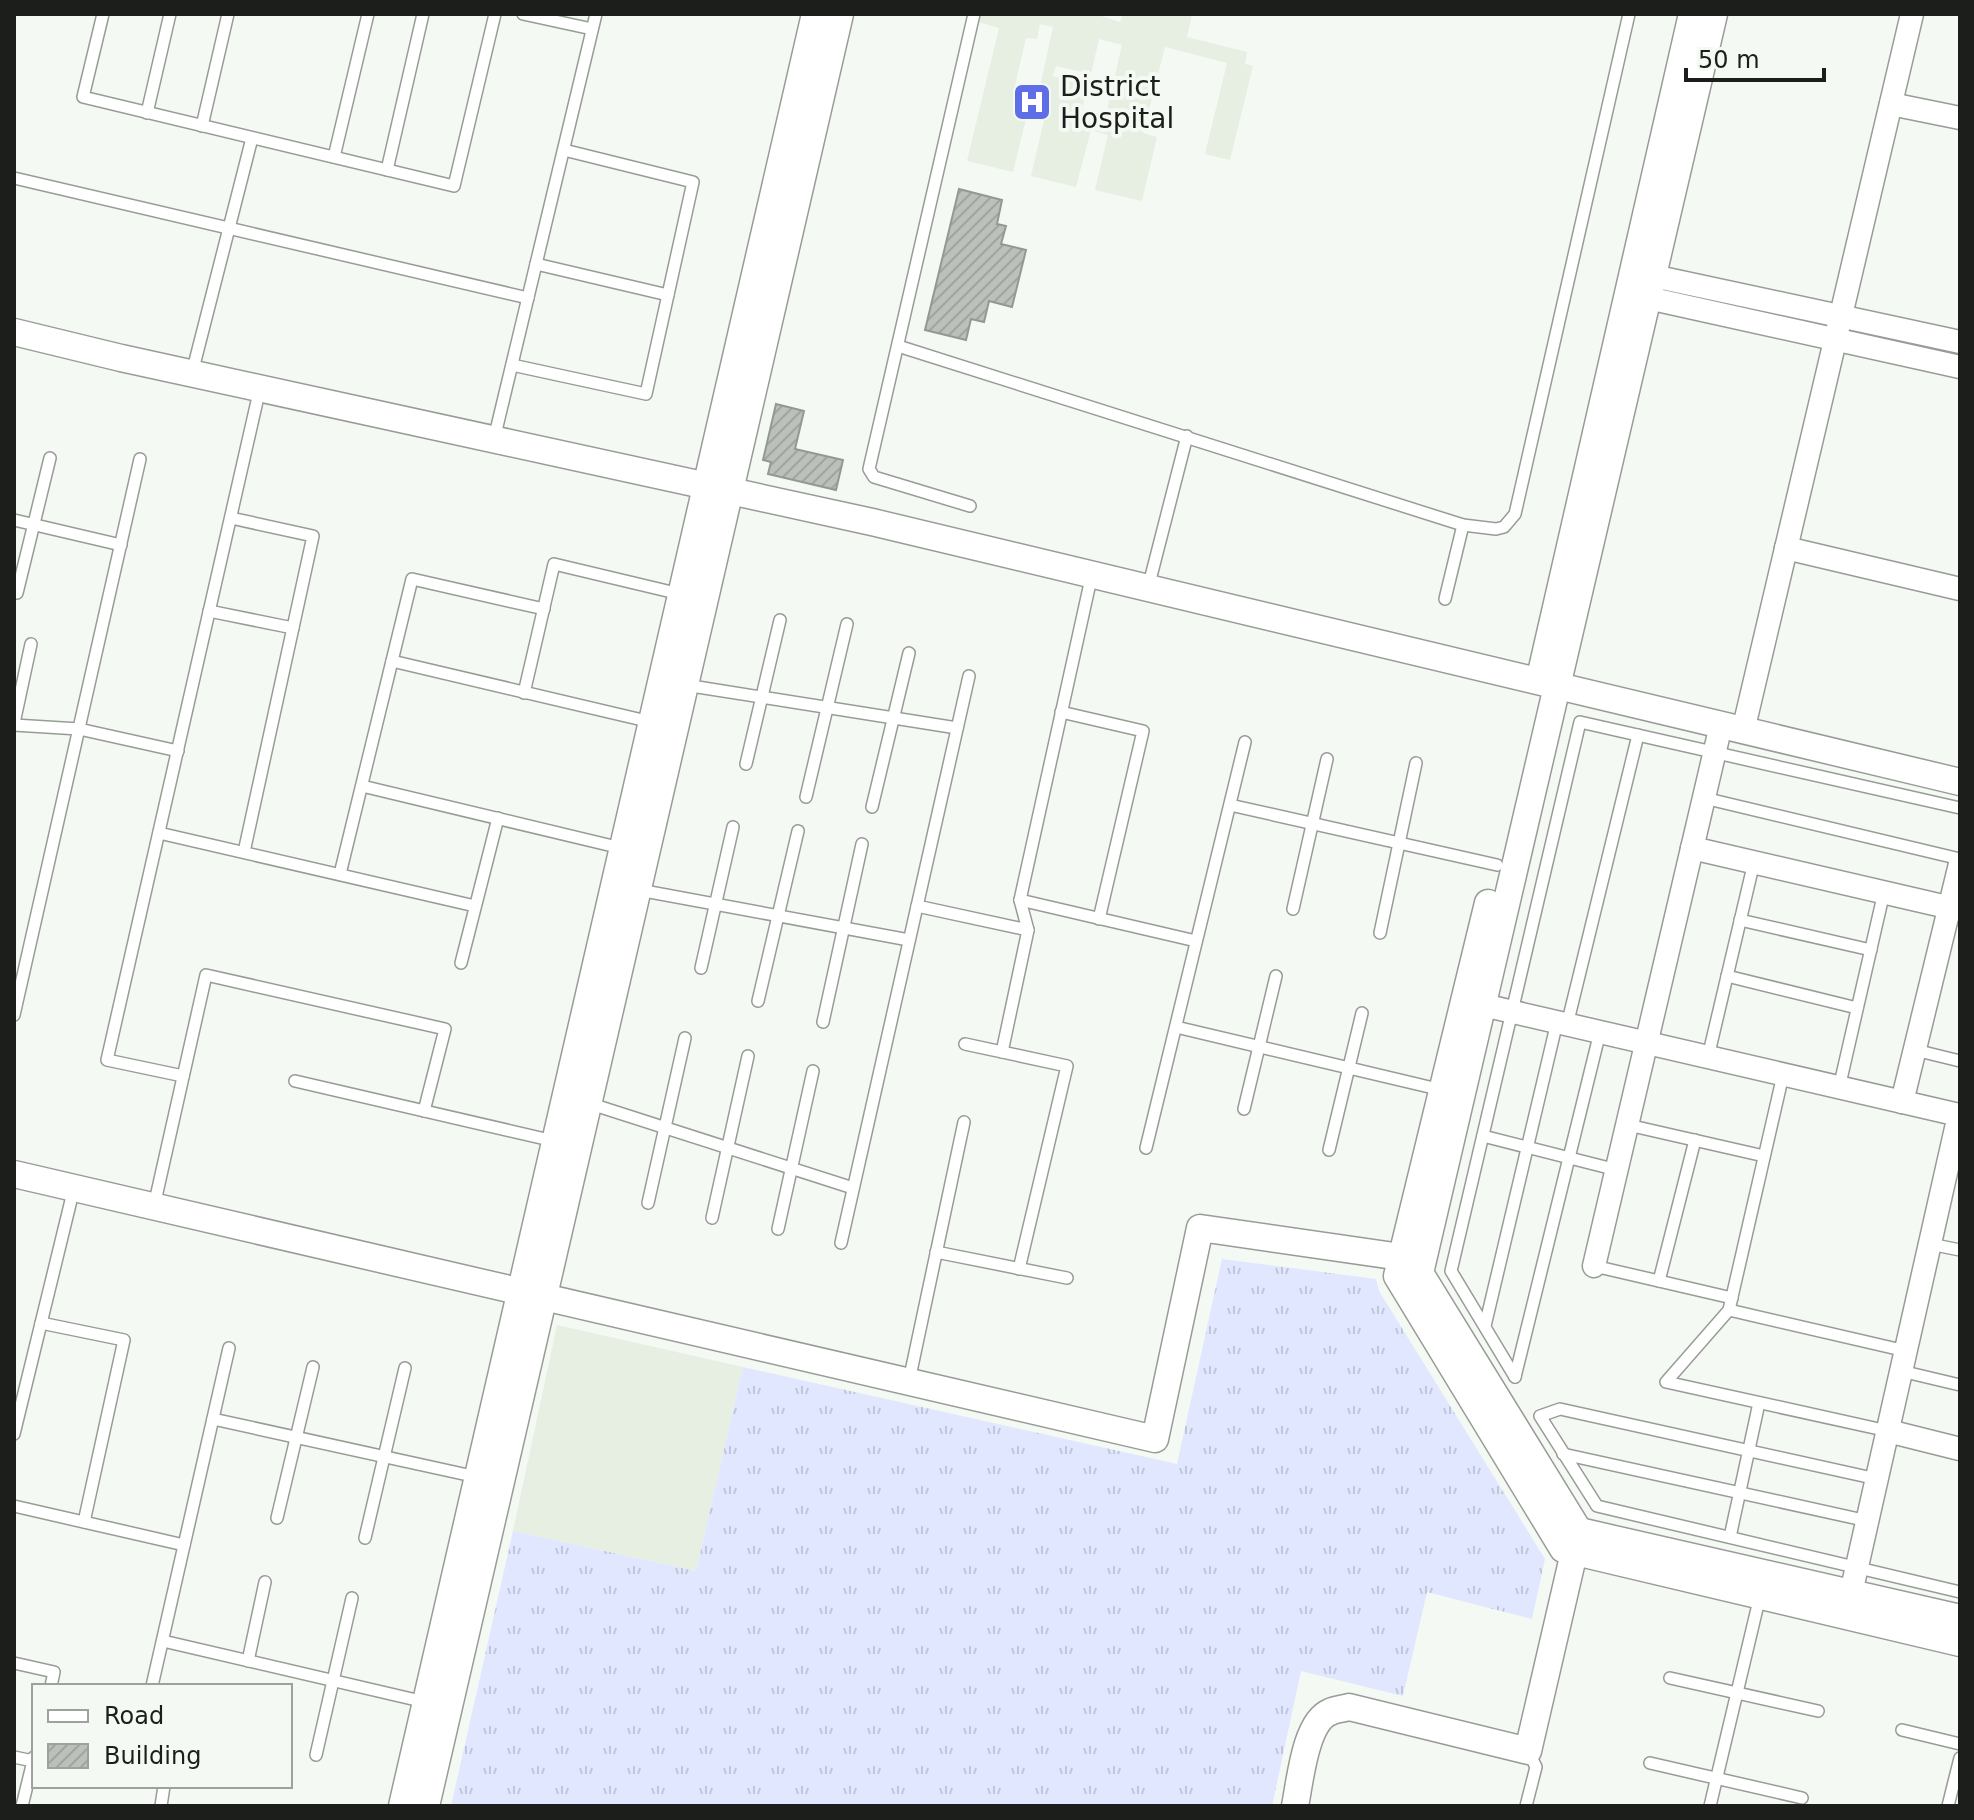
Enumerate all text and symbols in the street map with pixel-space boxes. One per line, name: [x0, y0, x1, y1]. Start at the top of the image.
scale bar: [1686, 32, 1824, 82]
text: 50 m: [1698, 46, 1760, 74]
place label: District Hospital: [1060, 70, 1174, 135]
hospital icon: District Hospital: [1011, 81, 1053, 123]
legend: [32, 1684, 292, 1788]
text: Road: [104, 1702, 164, 1730]
text: Building: [104, 1742, 201, 1770]

